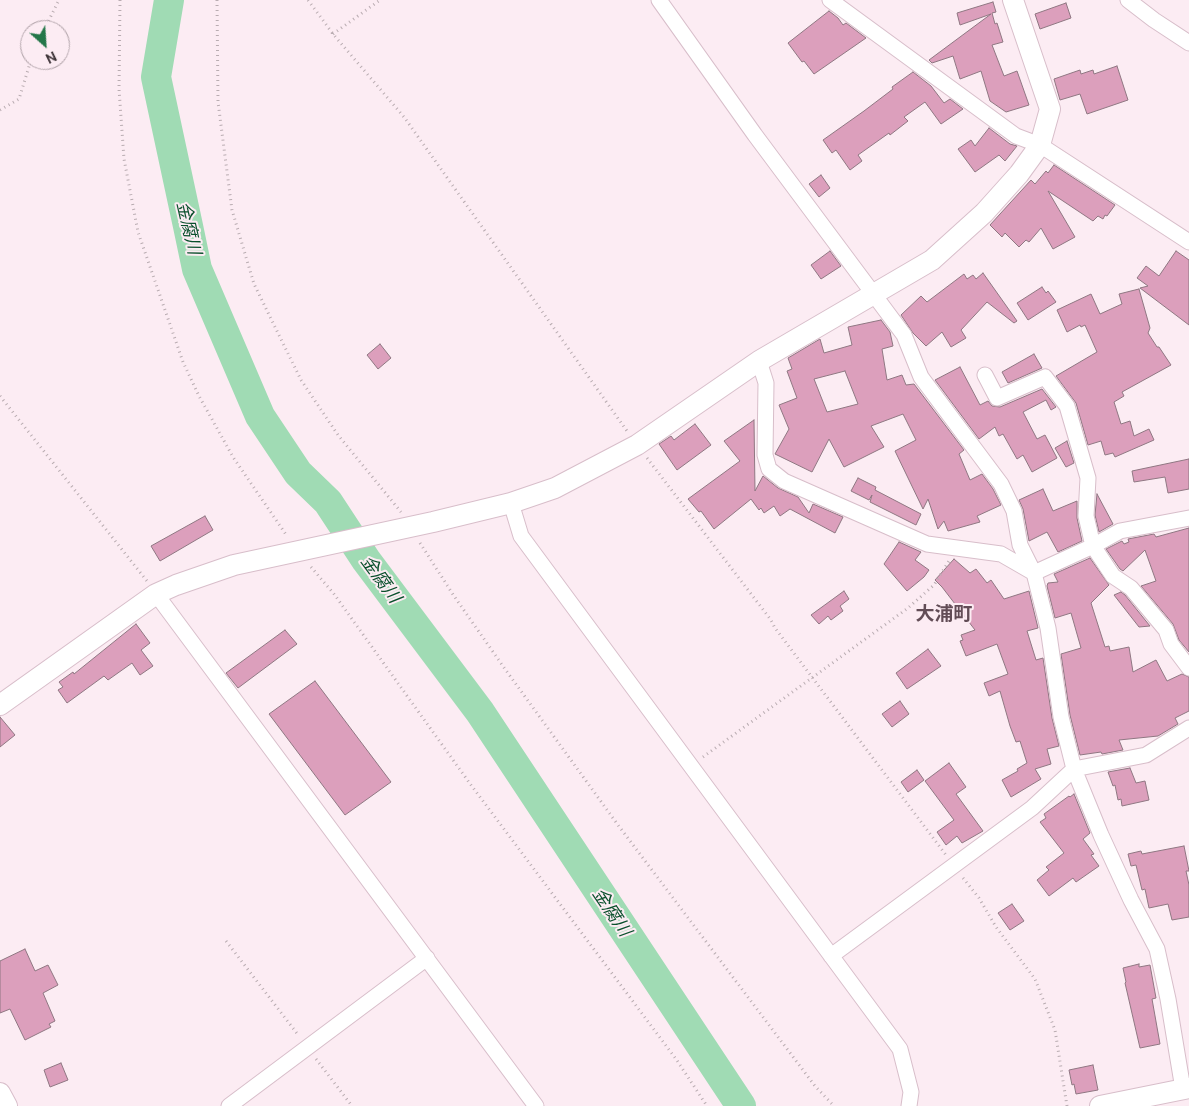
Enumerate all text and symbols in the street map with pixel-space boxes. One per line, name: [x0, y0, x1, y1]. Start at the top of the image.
north arrow: [20, 20, 70, 70]
text: N: [43, 48, 59, 67]
water label: 金腐川: [172, 199, 206, 257]
water label: 金腐川: [356, 551, 406, 607]
district label: 大浦町: [916, 603, 972, 625]
water label: 金腐川: [588, 884, 636, 940]

